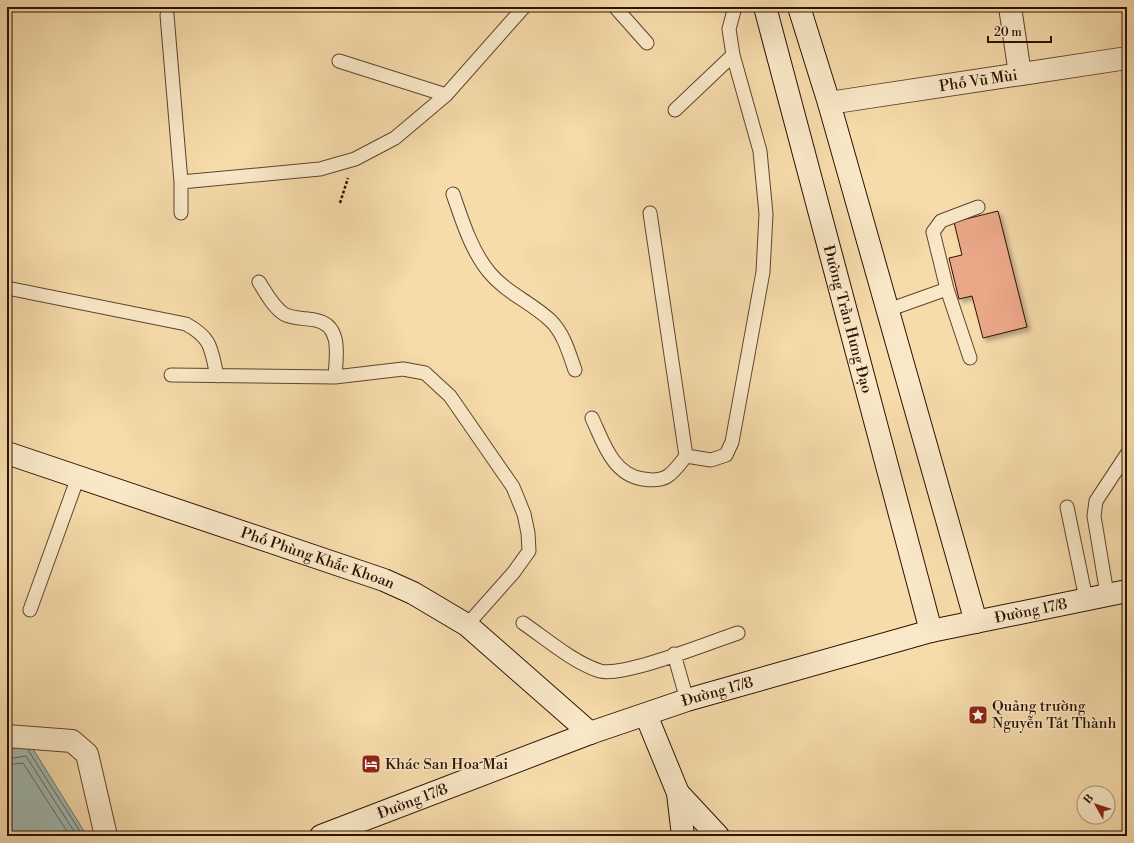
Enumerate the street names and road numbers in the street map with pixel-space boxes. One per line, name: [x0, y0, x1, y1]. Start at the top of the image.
street label: Phố Vũ Mùi: [938, 65, 1019, 96]
street label: Đường Trần Hưng Đạo: [819, 243, 877, 395]
street label: Phố Phùng Khắc Khoan: [238, 523, 398, 593]
street label: Đường 17/8: [993, 594, 1069, 627]
street label: Đường 17/8: [679, 672, 755, 711]
street label: Đường 17/8: [375, 779, 450, 823]

